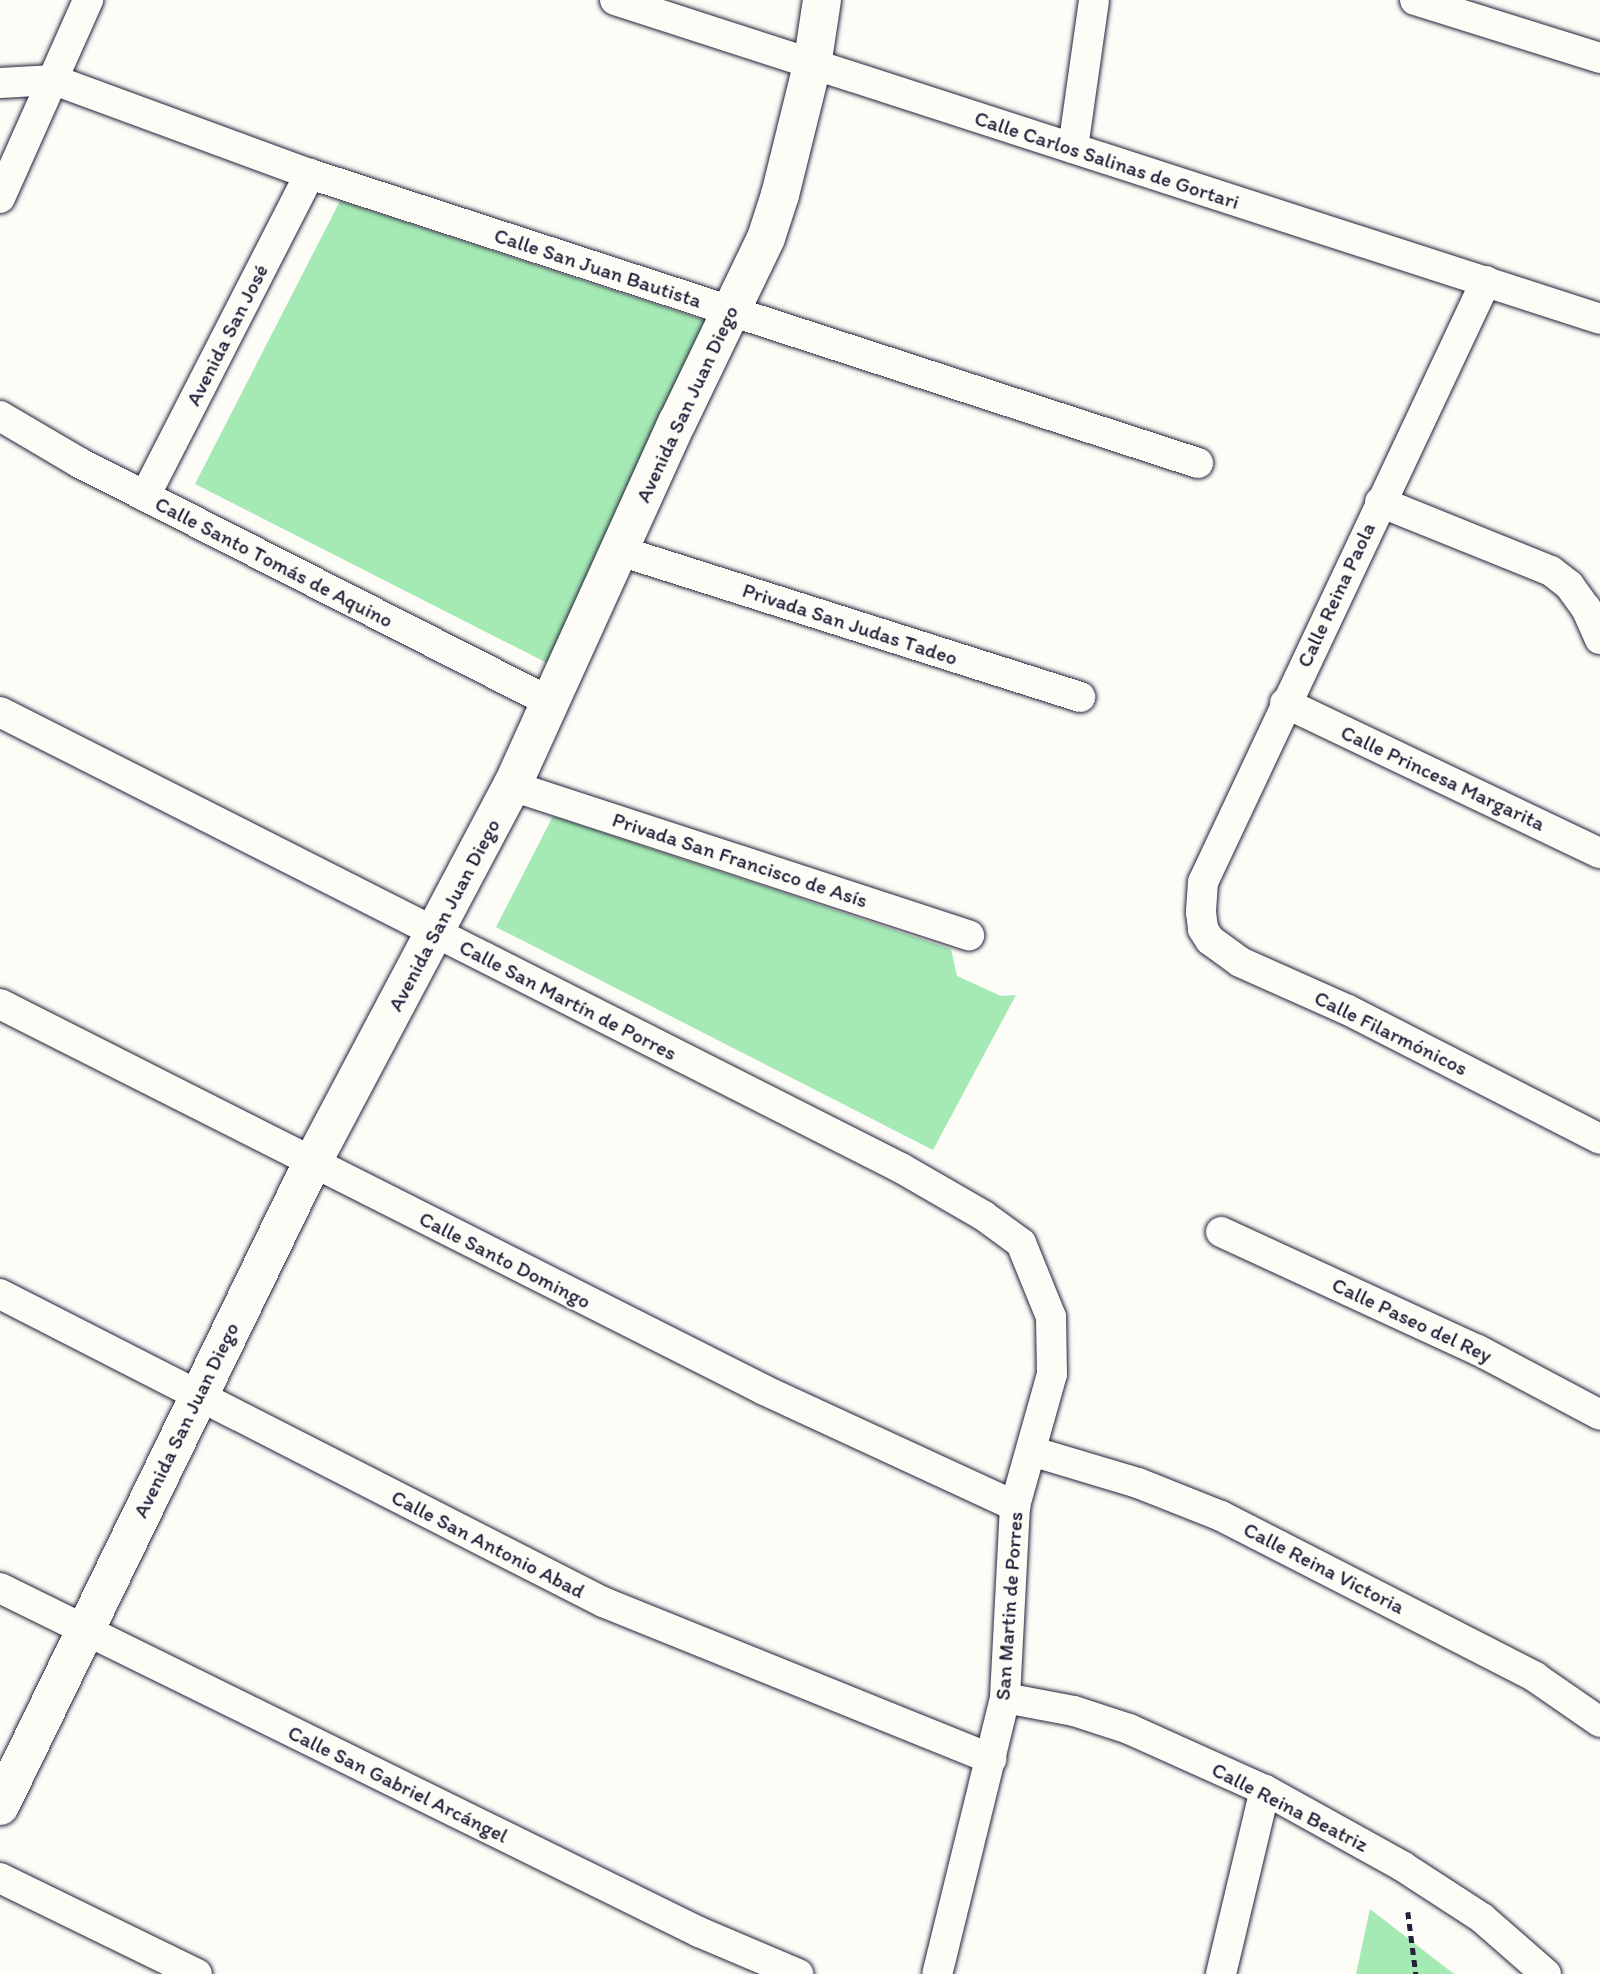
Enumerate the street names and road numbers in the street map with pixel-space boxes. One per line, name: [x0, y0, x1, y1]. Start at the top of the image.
street label: Calle Carlos Salinas de Gortari: [972, 105, 1242, 215]
street label: Calle San Juan Bautista: [491, 223, 705, 313]
street label: Avenida San José: [180, 260, 274, 410]
street label: Avenida San Juan Diego: [630, 301, 744, 507]
street label: Calle Santo Tomás de Aquino: [152, 491, 396, 633]
street label: Calle Reina Paola: [1292, 519, 1380, 671]
street label: Privada San Judas Tadeo: [740, 578, 960, 670]
street label: Calle Princesa Margarita: [1337, 720, 1549, 836]
street label: Privada San Francisco de Asís: [609, 807, 871, 913]
street label: Avenida San Juan Diego: [382, 814, 506, 1016]
street label: Calle San Martín de Porres: [455, 934, 681, 1066]
street label: Calle Filarmónicos: [1311, 985, 1471, 1081]
street label: Calle Santo Domingo: [415, 1206, 595, 1314]
street label: Calle Paseo del Rey: [1328, 1272, 1496, 1368]
street label: Avenida San Juan Diego: [128, 1318, 244, 1522]
street label: Calle San Antonio Abad: [387, 1484, 589, 1604]
street label: San Martin de Porres: [990, 1511, 1028, 1701]
street label: Calle Reina Victoria: [1239, 1517, 1409, 1619]
street label: Calle San Gabriel Arcángel: [284, 1720, 512, 1848]
street label: Calle Reina Beatriz: [1208, 1757, 1372, 1857]

